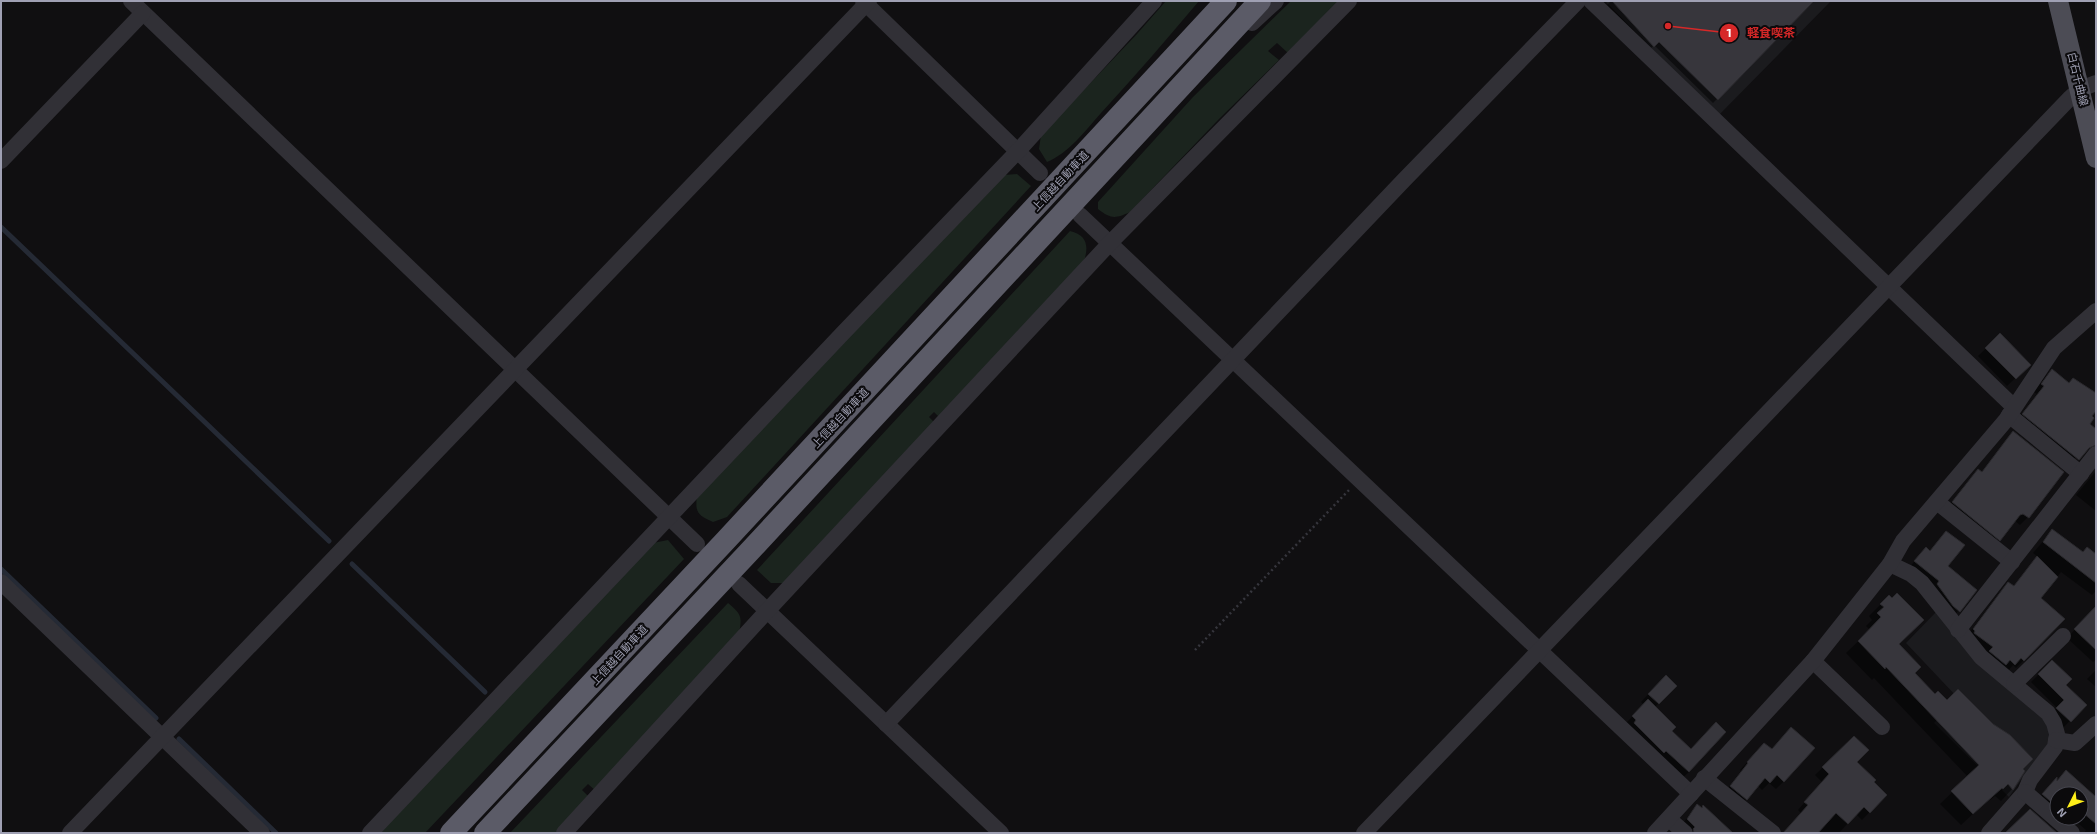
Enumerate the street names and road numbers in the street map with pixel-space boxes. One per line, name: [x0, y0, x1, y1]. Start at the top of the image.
street label: 白石千曲線: [2066, 51, 2091, 107]
street label: 上信越自動車道: [1029, 148, 1091, 213]
street label: 上信越自動車道: [809, 385, 871, 450]
street label: 上信越自動車道: [588, 622, 650, 687]

